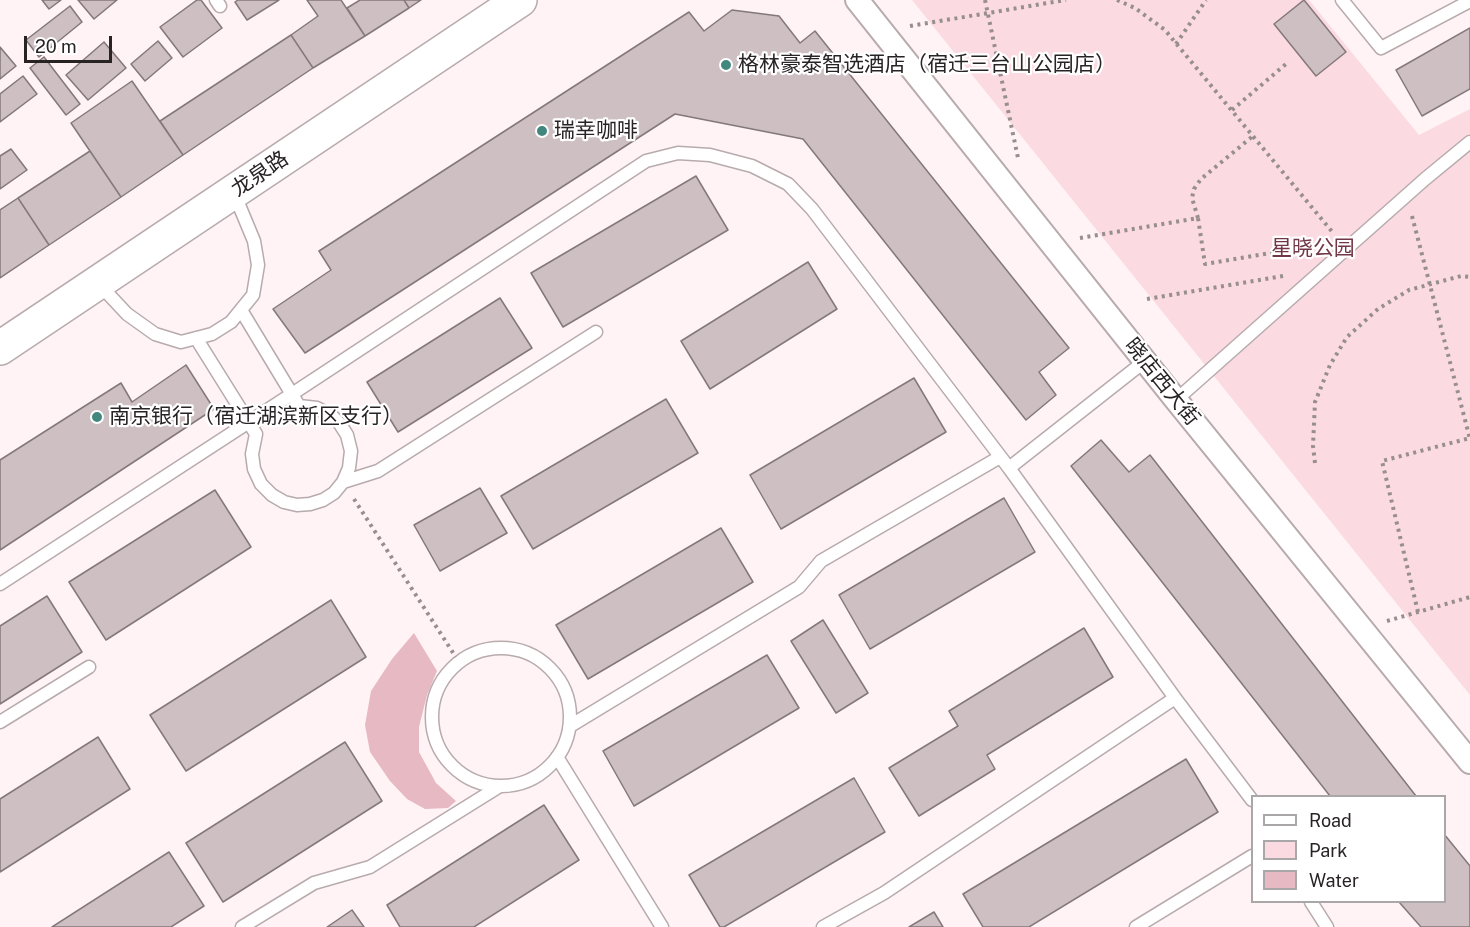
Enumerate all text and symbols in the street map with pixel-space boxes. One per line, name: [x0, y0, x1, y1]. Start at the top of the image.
scale bar: [27, 24, 116, 62]
text: 20 m: [35, 36, 77, 57]
place label: 格林豪泰智选酒店（宿迁三台山公园店）: [738, 52, 1116, 78]
marker: 格林豪泰智选酒店（宿迁三台山公园店）: [719, 58, 733, 72]
place label: 瑞幸咖啡: [554, 118, 638, 144]
marker: 瑞幸咖啡: [535, 124, 549, 138]
street label: 龙泉路: [227, 146, 293, 202]
park label: 星晓公园: [1271, 236, 1355, 262]
street label: 晓店西大街: [1119, 333, 1205, 431]
place label: 南京银行（宿迁湖滨新区支行）: [109, 404, 403, 430]
marker: 南京银行（宿迁湖滨新区支行）: [90, 410, 104, 424]
legend: [1251, 795, 1446, 903]
text: Road: [1309, 810, 1352, 831]
text: Park: [1309, 840, 1347, 861]
text: Water: [1309, 870, 1359, 891]

